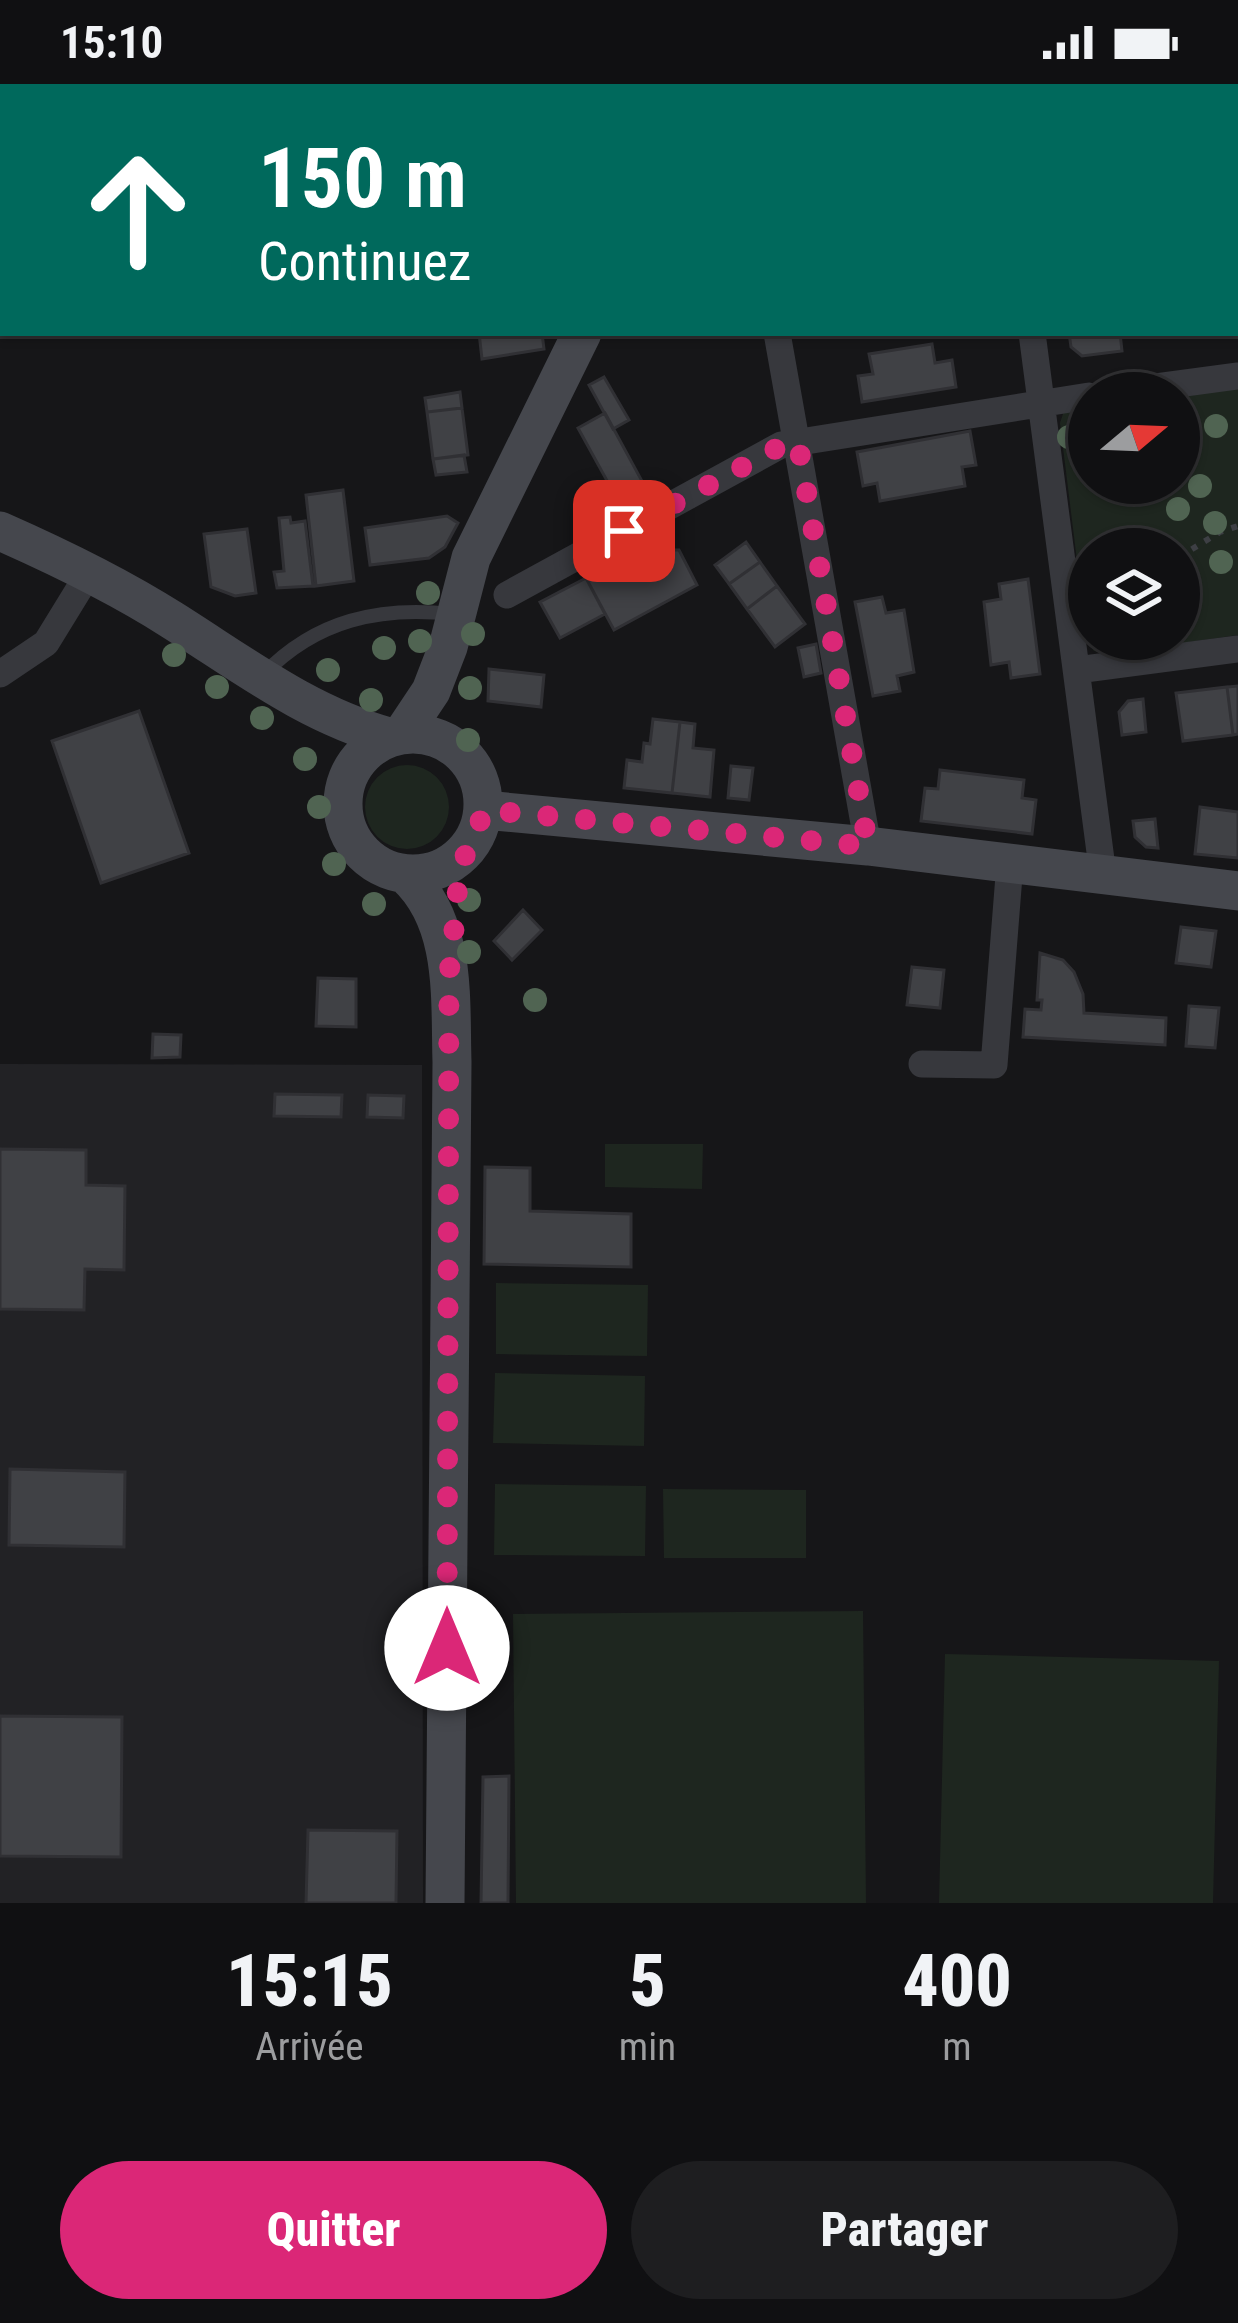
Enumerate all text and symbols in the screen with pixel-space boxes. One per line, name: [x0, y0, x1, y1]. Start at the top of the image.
text: 15:10: [60, 16, 163, 69]
text: 150 m: [258, 129, 467, 228]
icon: ahead: [60, 132, 216, 288]
text: Continuez: [258, 230, 472, 293]
north arrow: [1068, 372, 1200, 504]
map controls: [1068, 372, 1200, 660]
pin: [573, 480, 675, 582]
icon: arrive: [591, 498, 657, 564]
button: layers: [1068, 528, 1200, 660]
position arrow: [384, 1585, 510, 1711]
text: 15:15: [226, 1939, 393, 2024]
text: 5: [629, 1939, 666, 2024]
text: 400: [902, 1939, 1012, 2024]
text: Arrivée: [255, 2024, 364, 2070]
text: min: [619, 2024, 676, 2070]
text: m: [942, 2024, 972, 2070]
button: Quitter: [60, 2161, 607, 2299]
button: Partager: [631, 2161, 1178, 2299]

